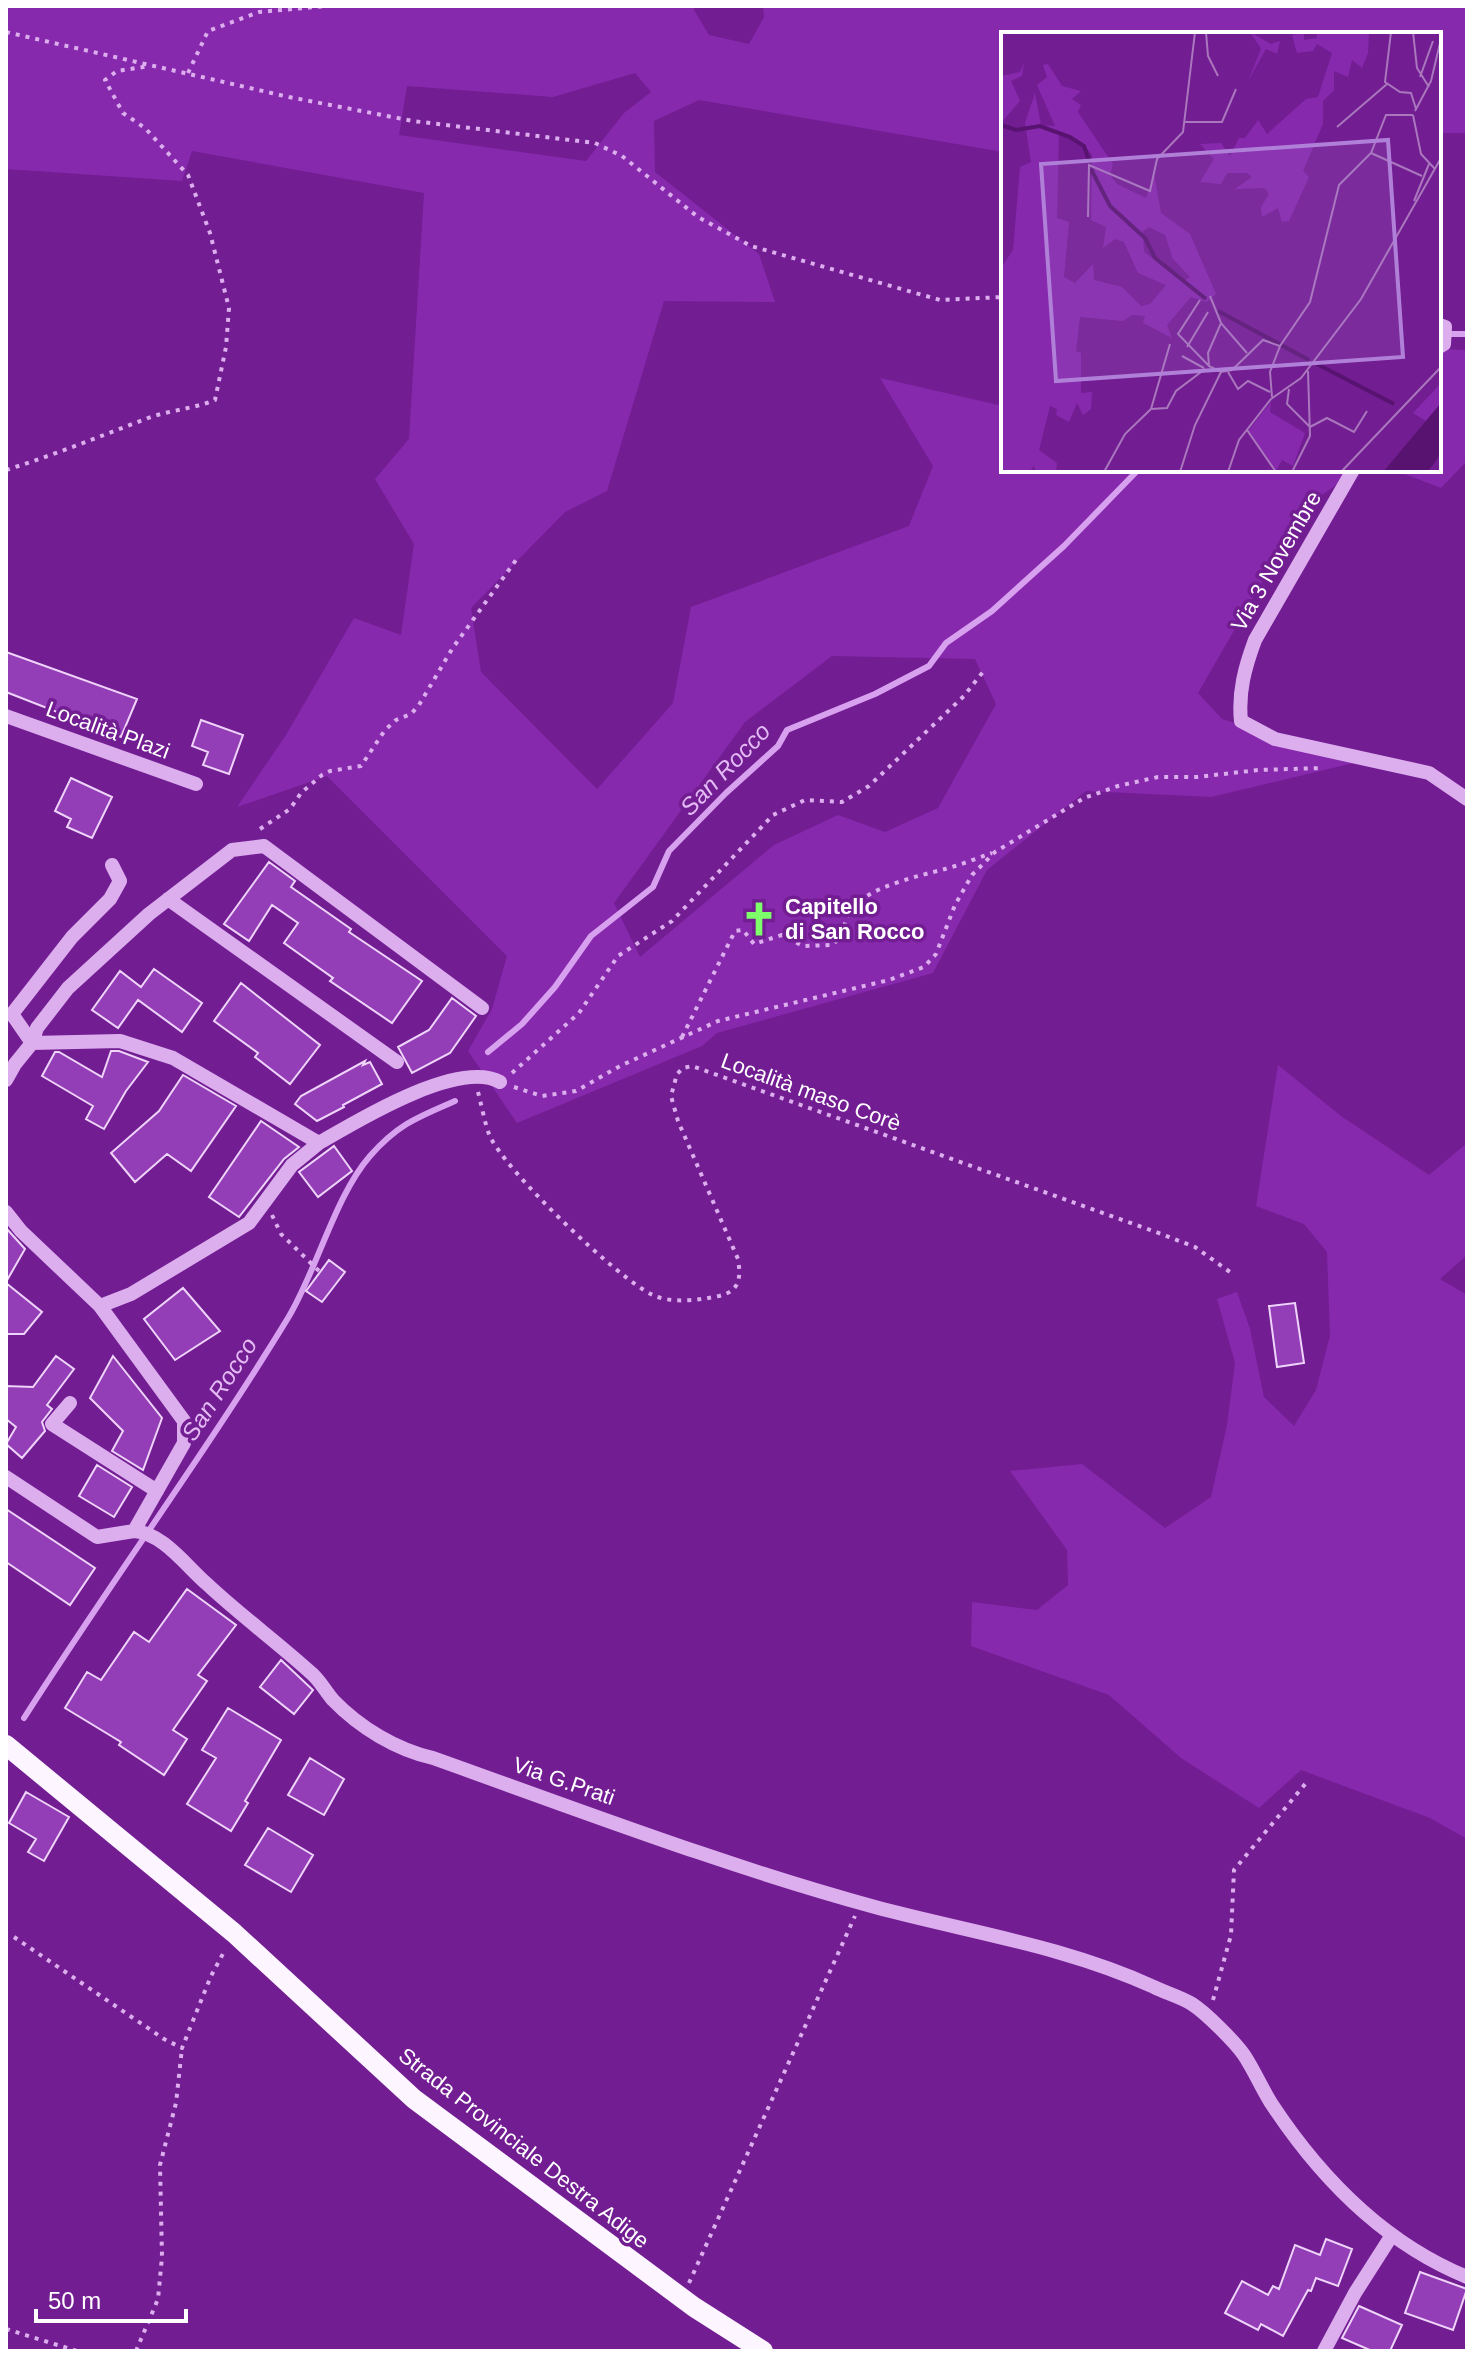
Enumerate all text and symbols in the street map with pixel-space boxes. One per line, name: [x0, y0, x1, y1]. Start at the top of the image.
inset map: [1001, 32, 1441, 472]
street label: Via 3 Novembre: [1226, 487, 1326, 635]
street label: Località Plazi: [43, 696, 173, 764]
water label: San Rocco: [675, 717, 775, 821]
place label: Capitello di San Rocco: [785, 894, 924, 944]
church icon: Capitello di San Rocco: [740, 900, 778, 938]
street label: Località maso Corè: [718, 1048, 904, 1136]
water label: San Rocco: [176, 1332, 262, 1446]
street label: Via G.Prati: [510, 1752, 618, 1810]
street label: Strada Provinciale Destra Adige: [394, 2043, 654, 2253]
scale bar: [36, 2273, 186, 2323]
text: 50 m: [48, 2287, 101, 2314]

